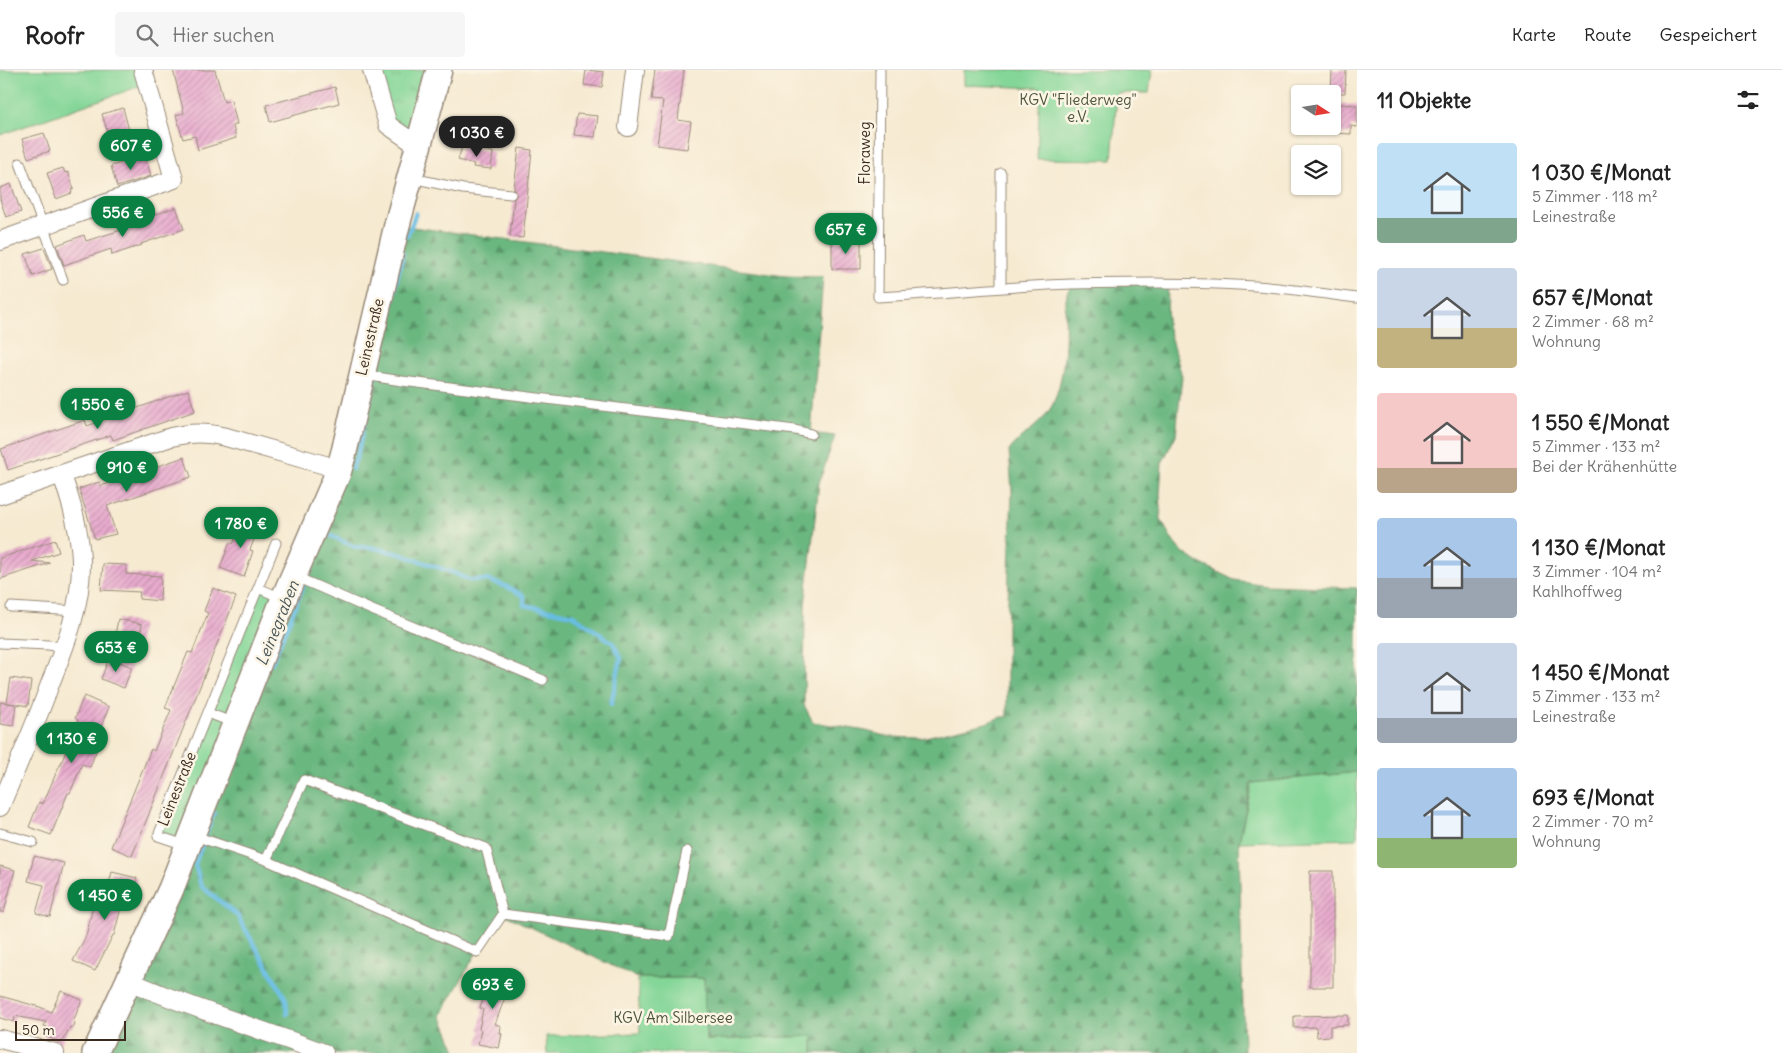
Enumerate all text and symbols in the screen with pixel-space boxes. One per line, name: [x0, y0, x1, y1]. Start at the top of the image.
search box: [115, 12, 465, 57]
text: Roofr: [25, 20, 85, 50]
icon: search: [133, 21, 161, 49]
text: Hier suchen: [173, 23, 274, 47]
text: Karte: [1512, 23, 1556, 46]
text: Route: [1584, 23, 1631, 46]
text: Gespeichert: [1659, 23, 1757, 46]
north arrow: [1291, 85, 1341, 135]
map controls: [1291, 85, 1341, 195]
icon: filters: [1734, 86, 1762, 114]
text: 11 Objekte: [1377, 87, 1471, 114]
park label: KGV "Fliederweg" e.V.: [1019, 90, 1137, 126]
pin: 1 030 €: [431, 116, 523, 158]
street label: Floraweg: [855, 121, 874, 185]
text: 1 030 €: [450, 122, 504, 142]
pin: 607 €: [96, 128, 166, 171]
text: 607 €: [110, 135, 152, 155]
button: layers: [1291, 145, 1341, 195]
text: 1 030 €/Monat: [1532, 159, 1671, 186]
icon: home: [1417, 163, 1477, 223]
text: 5 Zimmer · 118 m²: [1532, 186, 1658, 206]
pin: 556 €: [88, 196, 158, 238]
text: 556 €: [102, 202, 144, 222]
text: Leinestraße: [1532, 206, 1616, 226]
pin: 657 €: [811, 212, 881, 255]
text: 657 €: [826, 219, 866, 239]
text: 657 €/Monat: [1532, 284, 1653, 311]
icon: home: [1417, 288, 1477, 348]
street label: Leinestraße: [351, 296, 388, 377]
text: 2 Zimmer · 68 m²: [1532, 311, 1654, 331]
text: Wohnung: [1532, 331, 1601, 351]
pin: 1 550 €: [52, 388, 144, 430]
text: 1 550 €: [71, 394, 125, 414]
text: 1 550 €/Monat: [1532, 409, 1669, 436]
icon: home: [1417, 413, 1477, 473]
text: 5 Zimmer · 133 m²: [1532, 436, 1660, 456]
pin: 910 €: [92, 450, 162, 493]
text: Bei der Krähenhütte: [1532, 456, 1677, 476]
text: 910 €: [107, 457, 147, 477]
pin: 1 780 €: [195, 506, 287, 549]
text: 1 780 €: [215, 513, 267, 533]
text: 1 130 €/Monat: [1532, 534, 1665, 561]
icon: home: [1417, 538, 1477, 598]
text: 3 Zimmer · 104 m²: [1532, 561, 1662, 581]
water label: Leinegraben: [251, 577, 303, 668]
text: Kahlhoffweg: [1532, 581, 1622, 601]
pin: 653 €: [81, 630, 151, 673]
text: 653 €: [95, 637, 137, 657]
text: 1 450 €/Monat: [1532, 659, 1669, 686]
icon: home: [1417, 663, 1477, 723]
text: 5 Zimmer · 133 m²: [1532, 686, 1660, 706]
text: Leinestraße: [1532, 706, 1616, 726]
pin: 1 130 €: [26, 722, 118, 764]
text: 1 130 €: [47, 728, 97, 748]
street label: Leinestraße: [153, 749, 200, 829]
text: 693 €/Monat: [1532, 784, 1654, 811]
icon: home: [1417, 788, 1477, 848]
text: 2 Zimmer · 70 m²: [1532, 811, 1654, 831]
text: Wohnung: [1532, 831, 1601, 851]
pin: 1 450 €: [59, 878, 151, 921]
text: 1 450 €: [78, 885, 132, 905]
pin: 693 €: [458, 968, 528, 1010]
text: 693 €: [472, 974, 514, 994]
park label: KGV Am Silbersee: [613, 1008, 733, 1027]
scale bar: [15, 1018, 126, 1041]
text: 50 m: [22, 1021, 55, 1039]

